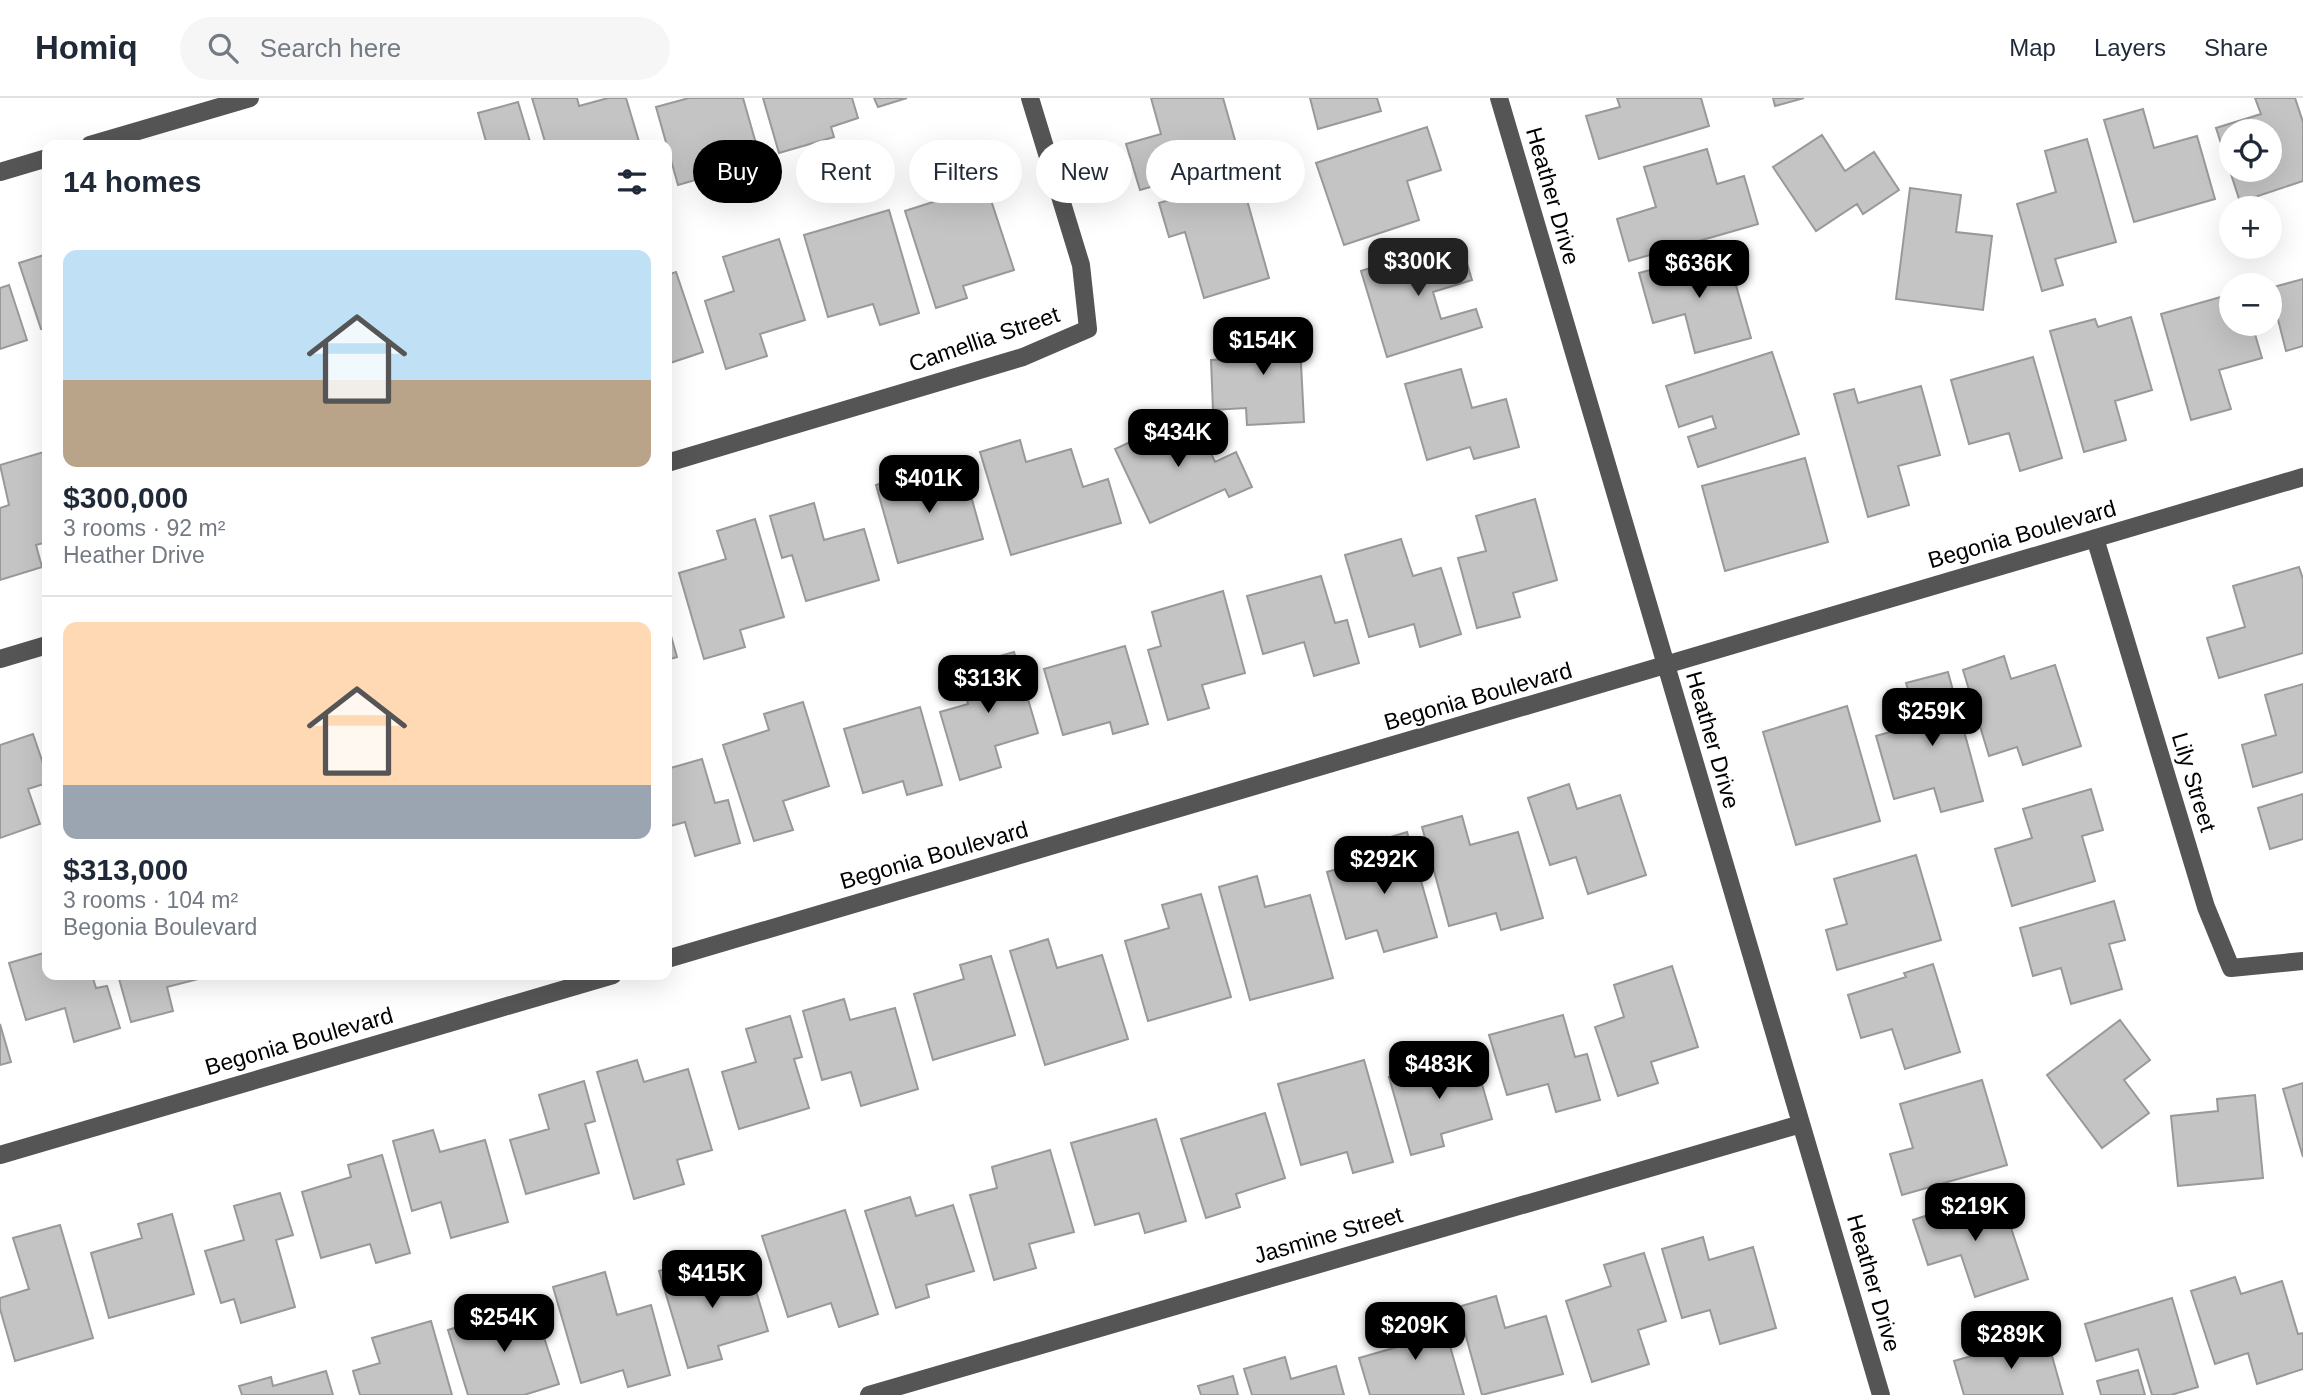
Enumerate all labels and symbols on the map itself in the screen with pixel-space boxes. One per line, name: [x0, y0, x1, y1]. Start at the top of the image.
street label: Heather Drive: [1521, 124, 1585, 268]
pin: $300K: [1369, 238, 1467, 298]
pin: $636K: [1650, 240, 1748, 300]
street label: Camellia Street: [905, 301, 1063, 377]
pin: $154K: [1214, 317, 1312, 377]
pin: $434K: [1129, 410, 1227, 469]
pin: $401K: [880, 456, 978, 515]
street label: Begonia Boulevard: [1925, 495, 2119, 573]
pin: $313K: [939, 656, 1037, 715]
street label: Begonia Boulevard: [1381, 657, 1575, 735]
street label: Heather Drive: [1681, 668, 1745, 812]
pin: $259K: [1883, 688, 1981, 748]
street label: Lily Street: [2167, 729, 2222, 835]
street label: Begonia Boulevard: [837, 816, 1031, 894]
pin: $292K: [1335, 836, 1433, 896]
street label: Begonia Boulevard: [202, 1002, 396, 1080]
pin: $483K: [1390, 1042, 1488, 1101]
pin: $219K: [1926, 1184, 2024, 1243]
street label: Jasmine Street: [1251, 1201, 1406, 1269]
street label: Heather Drive: [1842, 1211, 1906, 1355]
pin: $415K: [663, 1250, 761, 1310]
pin: $254K: [455, 1294, 553, 1354]
pin: $209K: [1366, 1302, 1464, 1362]
pin: $289K: [1962, 1312, 2060, 1371]

